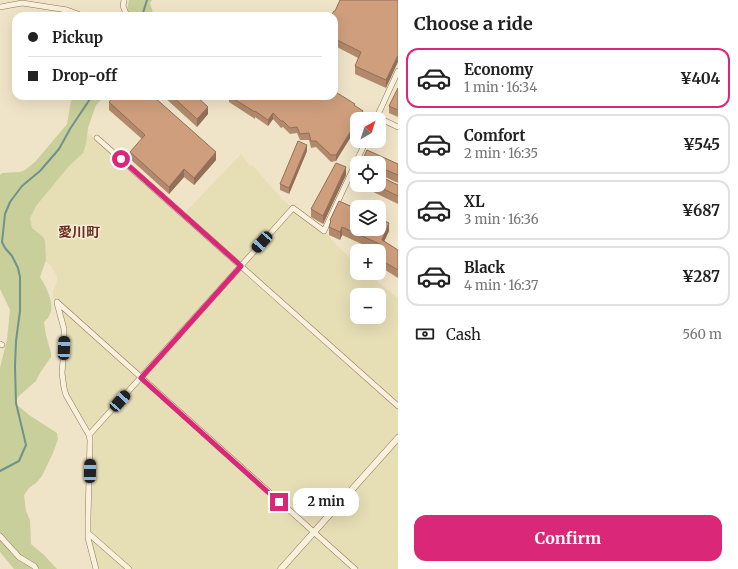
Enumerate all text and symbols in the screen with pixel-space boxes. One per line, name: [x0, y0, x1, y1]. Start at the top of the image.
text: Choose a ride: [414, 12, 533, 35]
text: Pickup: [52, 28, 103, 47]
icon: car: [416, 60, 452, 96]
text: Economy: [464, 60, 533, 79]
text: Drop-off: [52, 66, 117, 85]
text: ¥404: [680, 69, 720, 88]
text: 1 min · 16:34: [464, 79, 537, 96]
north arrow: [350, 112, 386, 148]
map controls: [350, 112, 386, 324]
icon: car: [416, 126, 452, 162]
text: Comfort: [464, 126, 525, 145]
text: ¥545: [683, 135, 720, 154]
text: 2 min · 16:35: [464, 145, 538, 162]
route start: [112, 150, 130, 168]
button: locate: [350, 156, 386, 192]
icon: car: [416, 192, 452, 228]
text: XL: [464, 192, 485, 211]
button: layers: [350, 200, 386, 236]
text: ¥687: [682, 201, 720, 220]
text: 3 min · 16:36: [464, 211, 539, 228]
district label: 愛川町: [58, 223, 100, 241]
car: [250, 229, 274, 255]
button: +: [350, 244, 386, 280]
icon: car: [416, 258, 452, 294]
text: Black: [464, 258, 505, 277]
text: ¥287: [682, 267, 720, 286]
text: 4 min · 16:37: [464, 277, 538, 294]
button: −: [350, 288, 386, 324]
icon: cash: [414, 323, 436, 345]
text: Cash: [446, 325, 481, 344]
text: 560 m: [682, 326, 722, 343]
car: [58, 336, 70, 360]
car: [108, 388, 132, 414]
car: [84, 459, 96, 483]
callout: 2 min: [293, 488, 359, 516]
route end: [270, 493, 288, 511]
text: 2 min: [307, 493, 345, 510]
button: Confirm: [414, 515, 722, 561]

